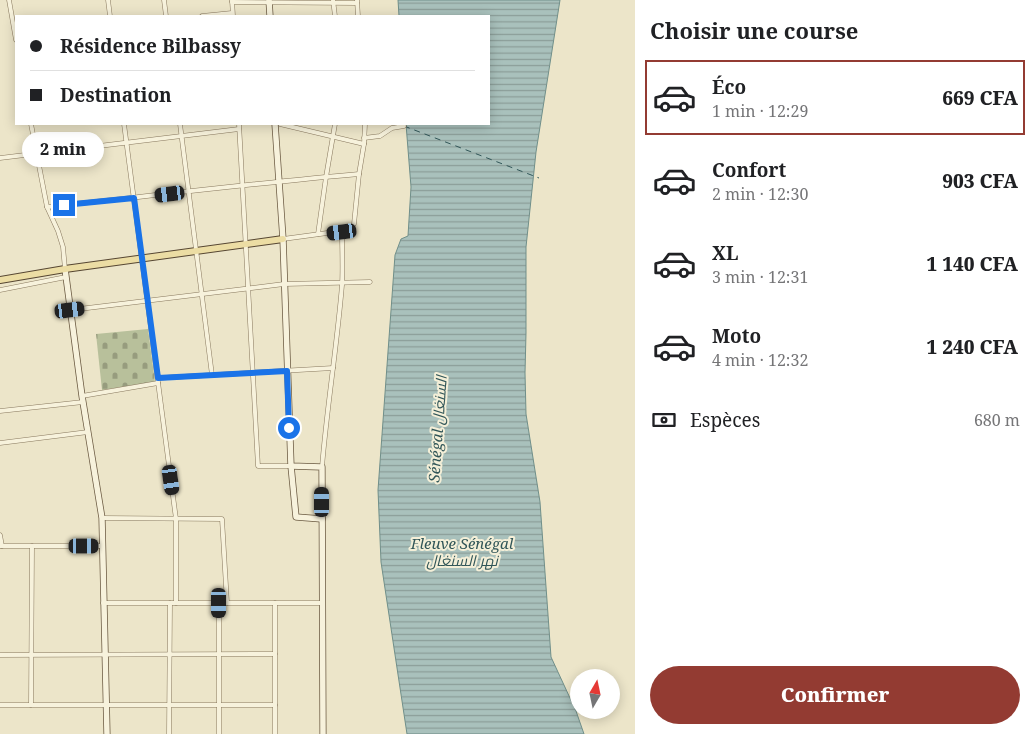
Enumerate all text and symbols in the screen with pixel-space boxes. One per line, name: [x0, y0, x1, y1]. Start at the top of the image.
text: Choisir une course: [650, 15, 858, 45]
text: Résidence Bilbassy: [60, 33, 241, 59]
text: Éco: [712, 74, 746, 100]
icon: car: [652, 75, 697, 120]
text: Destination: [60, 82, 172, 108]
text: 669 CFA: [942, 85, 1018, 111]
text: 1 min · 12:29: [712, 100, 808, 122]
callout: 2 min: [23, 132, 105, 168]
text: 2 min: [40, 138, 86, 160]
text: Confort: [712, 157, 786, 183]
icon: car: [652, 158, 697, 203]
text: 903 CFA: [942, 168, 1018, 194]
text: 2 min · 12:30: [712, 183, 808, 205]
car: [154, 185, 185, 203]
route end: [53, 194, 75, 216]
car: [326, 223, 357, 241]
text: XL: [712, 240, 738, 266]
icon: car: [652, 241, 697, 286]
text: 1 140 CFA: [927, 251, 1018, 277]
text: 3 min · 12:31: [712, 266, 808, 288]
car: [54, 301, 85, 319]
text: Moto: [712, 323, 761, 349]
icon: car: [652, 324, 697, 369]
text: 1 240 CFA: [927, 334, 1018, 360]
text: 4 min · 12:32: [712, 349, 808, 371]
water label: Sénégal السنغال: [423, 373, 451, 483]
icon: cash: [650, 406, 678, 434]
text: Espèces: [690, 407, 760, 433]
text: 680 m: [974, 409, 1020, 431]
route start: [278, 417, 300, 439]
car: [161, 464, 180, 496]
car: [314, 487, 329, 517]
water label: Fleuve Sénégal نهر السنغال: [410, 533, 514, 570]
car: [69, 539, 99, 554]
car: [211, 588, 226, 618]
button: Confirmer: [650, 666, 1020, 724]
north arrow: [570, 669, 620, 719]
map controls: [570, 669, 620, 719]

